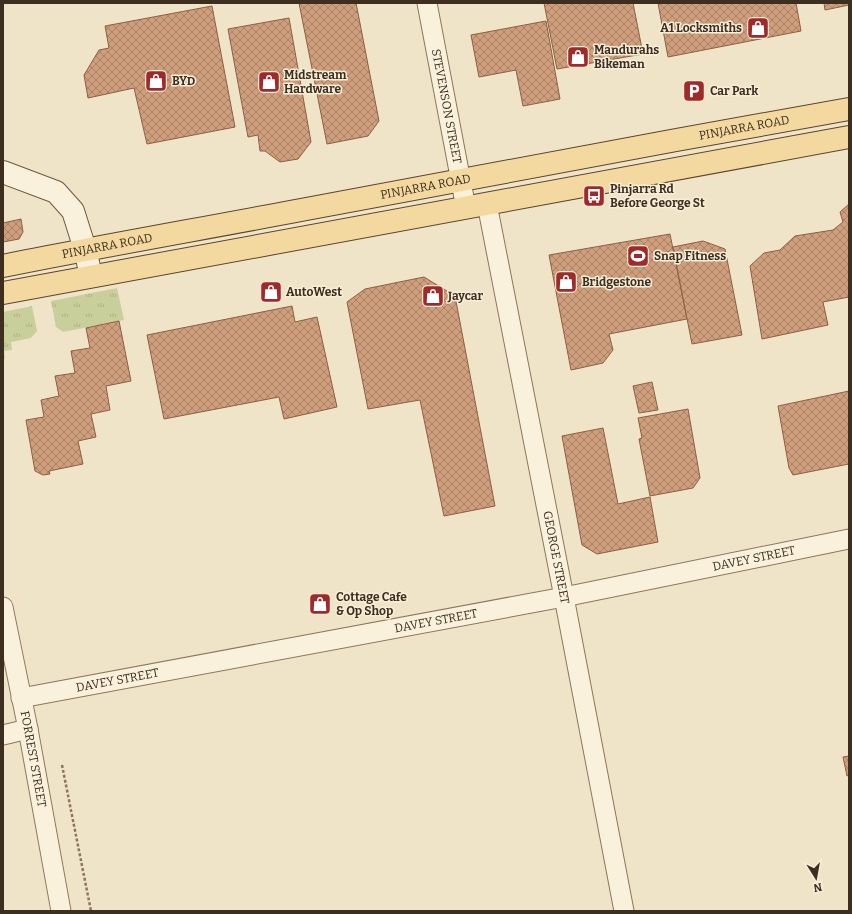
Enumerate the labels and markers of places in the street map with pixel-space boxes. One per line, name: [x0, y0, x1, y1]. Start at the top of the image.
shop icon: A1 Locksmiths: [745, 15, 771, 41]
place label: A1 Locksmiths: [660, 21, 742, 35]
place label: Mandurahs Bikeman: [594, 43, 659, 71]
shop icon: Mandurahs Bikeman: [565, 44, 591, 70]
shop icon: BYD: [143, 68, 169, 94]
place label: Midstream Hardware: [284, 68, 347, 96]
shop icon: Midstream Hardware: [256, 69, 282, 95]
place label: BYD: [172, 74, 196, 88]
parking icon: Car Park: [681, 78, 707, 104]
place label: Car Park: [710, 84, 759, 98]
place label: Pinjarra Rd Before George St: [610, 182, 705, 210]
bus stop icon: Pinjarra Rd Before George St: [581, 183, 607, 209]
sports icon: Snap Fitness: [625, 243, 651, 269]
place label: Snap Fitness: [654, 249, 726, 263]
shop icon: Bridgestone: [553, 269, 579, 295]
place label: Bridgestone: [582, 275, 652, 289]
shop icon: AutoWest: [258, 279, 284, 305]
shop icon: Jaycar: [420, 283, 446, 309]
place label: AutoWest: [286, 285, 342, 299]
place label: Jaycar: [447, 289, 483, 303]
place label: Cottage Cafe & Op Shop: [336, 590, 407, 618]
shop icon: Cottage Cafe & Op Shop: [307, 591, 333, 617]

